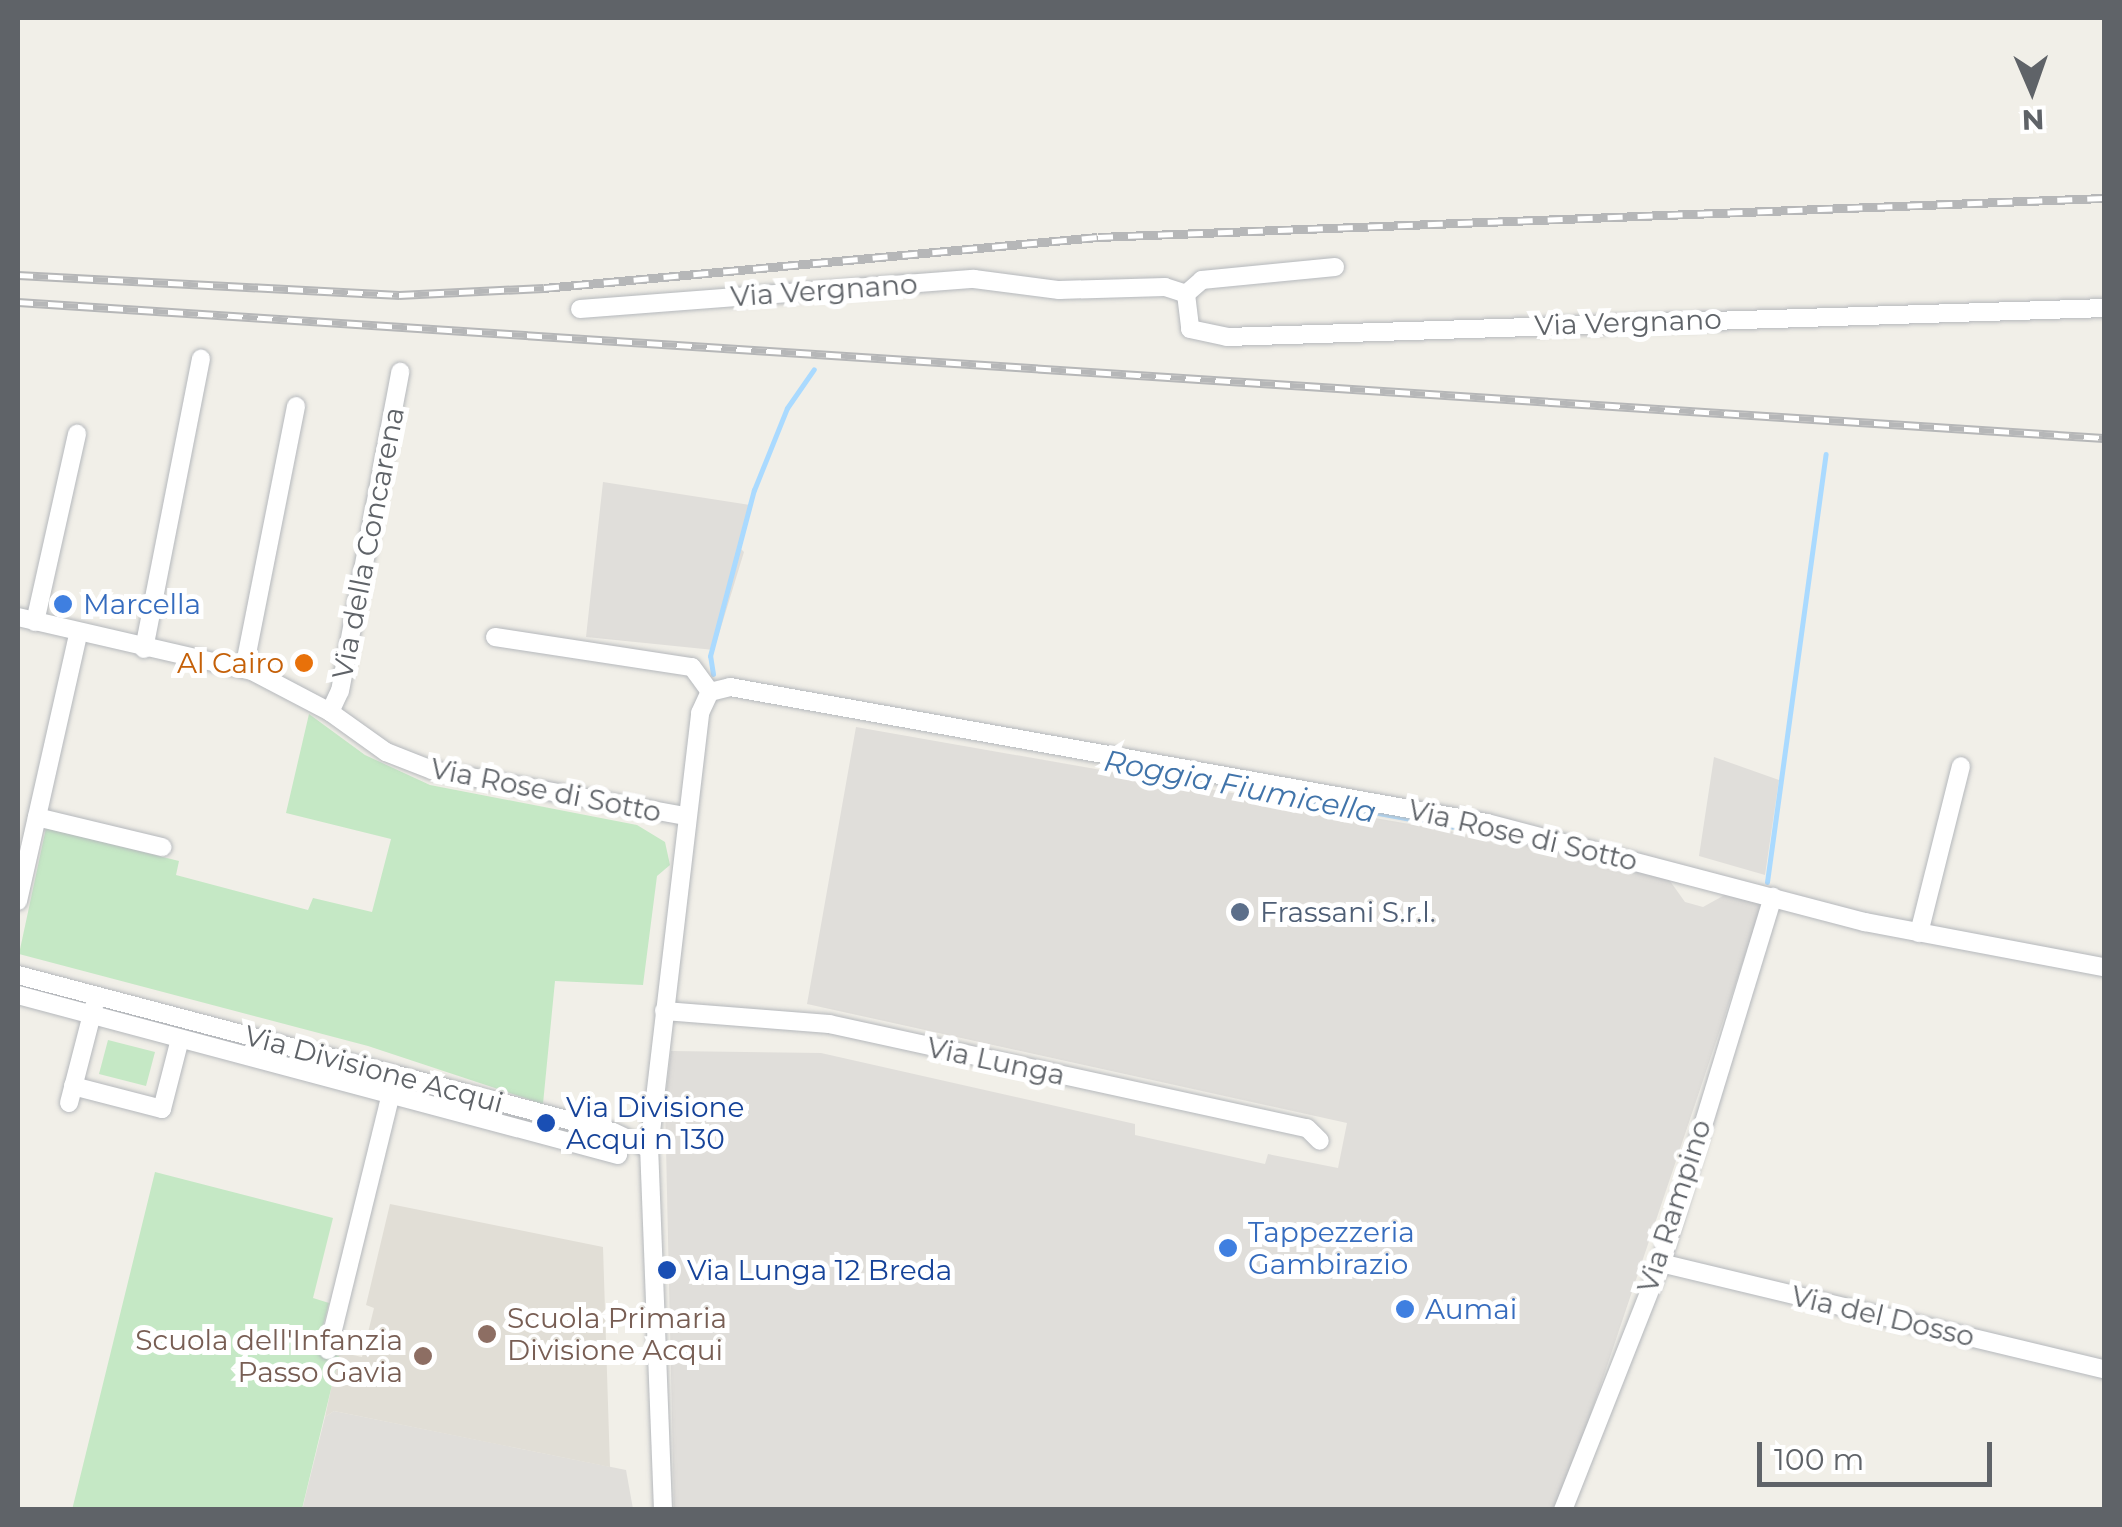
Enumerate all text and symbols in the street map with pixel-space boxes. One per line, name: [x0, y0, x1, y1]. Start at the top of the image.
north arrow: [1982, 40, 2082, 140]
text: N: [2021, 103, 2045, 137]
street label: Via Vergnano: [729, 267, 919, 313]
street label: Via Vergnano: [1534, 302, 1722, 342]
street label: Via della Concarena: [325, 404, 411, 682]
place label: Marcella: [83, 587, 201, 621]
marker: Marcella: [52, 593, 74, 615]
place label: Al Cairo: [177, 646, 284, 680]
marker: Al Cairo: [293, 652, 315, 674]
water label: Roggia Fiumicella: [1101, 743, 1379, 831]
street label: Via Rose di Sotto: [428, 751, 664, 829]
street label: Via Rose di Sotto: [1405, 792, 1641, 878]
place label: Frassani S.r.l.: [1260, 895, 1436, 929]
marker: Frassani S.r.l.: [1229, 901, 1251, 923]
street label: Via Divisione Acqui: [241, 1018, 507, 1120]
street label: Via Lunga: [924, 1030, 1068, 1092]
place label: Via Divisione Acqui n 130: [566, 1090, 744, 1156]
marker: Via Divisione Acqui n 130: [535, 1112, 557, 1134]
street label: Via Rampino: [1630, 1115, 1718, 1297]
place label: Tappezzeria Gambirazio: [1248, 1215, 1415, 1281]
marker: Tappezzeria Gambirazio: [1217, 1237, 1239, 1259]
place label: Via Lunga 12 Breda: [687, 1253, 952, 1287]
marker: Via Lunga 12 Breda: [656, 1259, 678, 1281]
street label: Via del Dosso: [1788, 1279, 1978, 1353]
place label: Aumai: [1425, 1292, 1517, 1326]
marker: Aumai: [1394, 1298, 1416, 1320]
place label: Scuola Primaria Divisione Acqui: [507, 1301, 727, 1367]
place label: Scuola dell'Infanzia Passo Gavia: [135, 1323, 403, 1389]
marker: Scuola Primaria Divisione Acqui: [476, 1323, 498, 1345]
marker: Scuola dell'Infanzia Passo Gavia: [412, 1345, 434, 1367]
scale bar: [1762, 1422, 1997, 1484]
text: 100 m: [1774, 1441, 1864, 1478]

